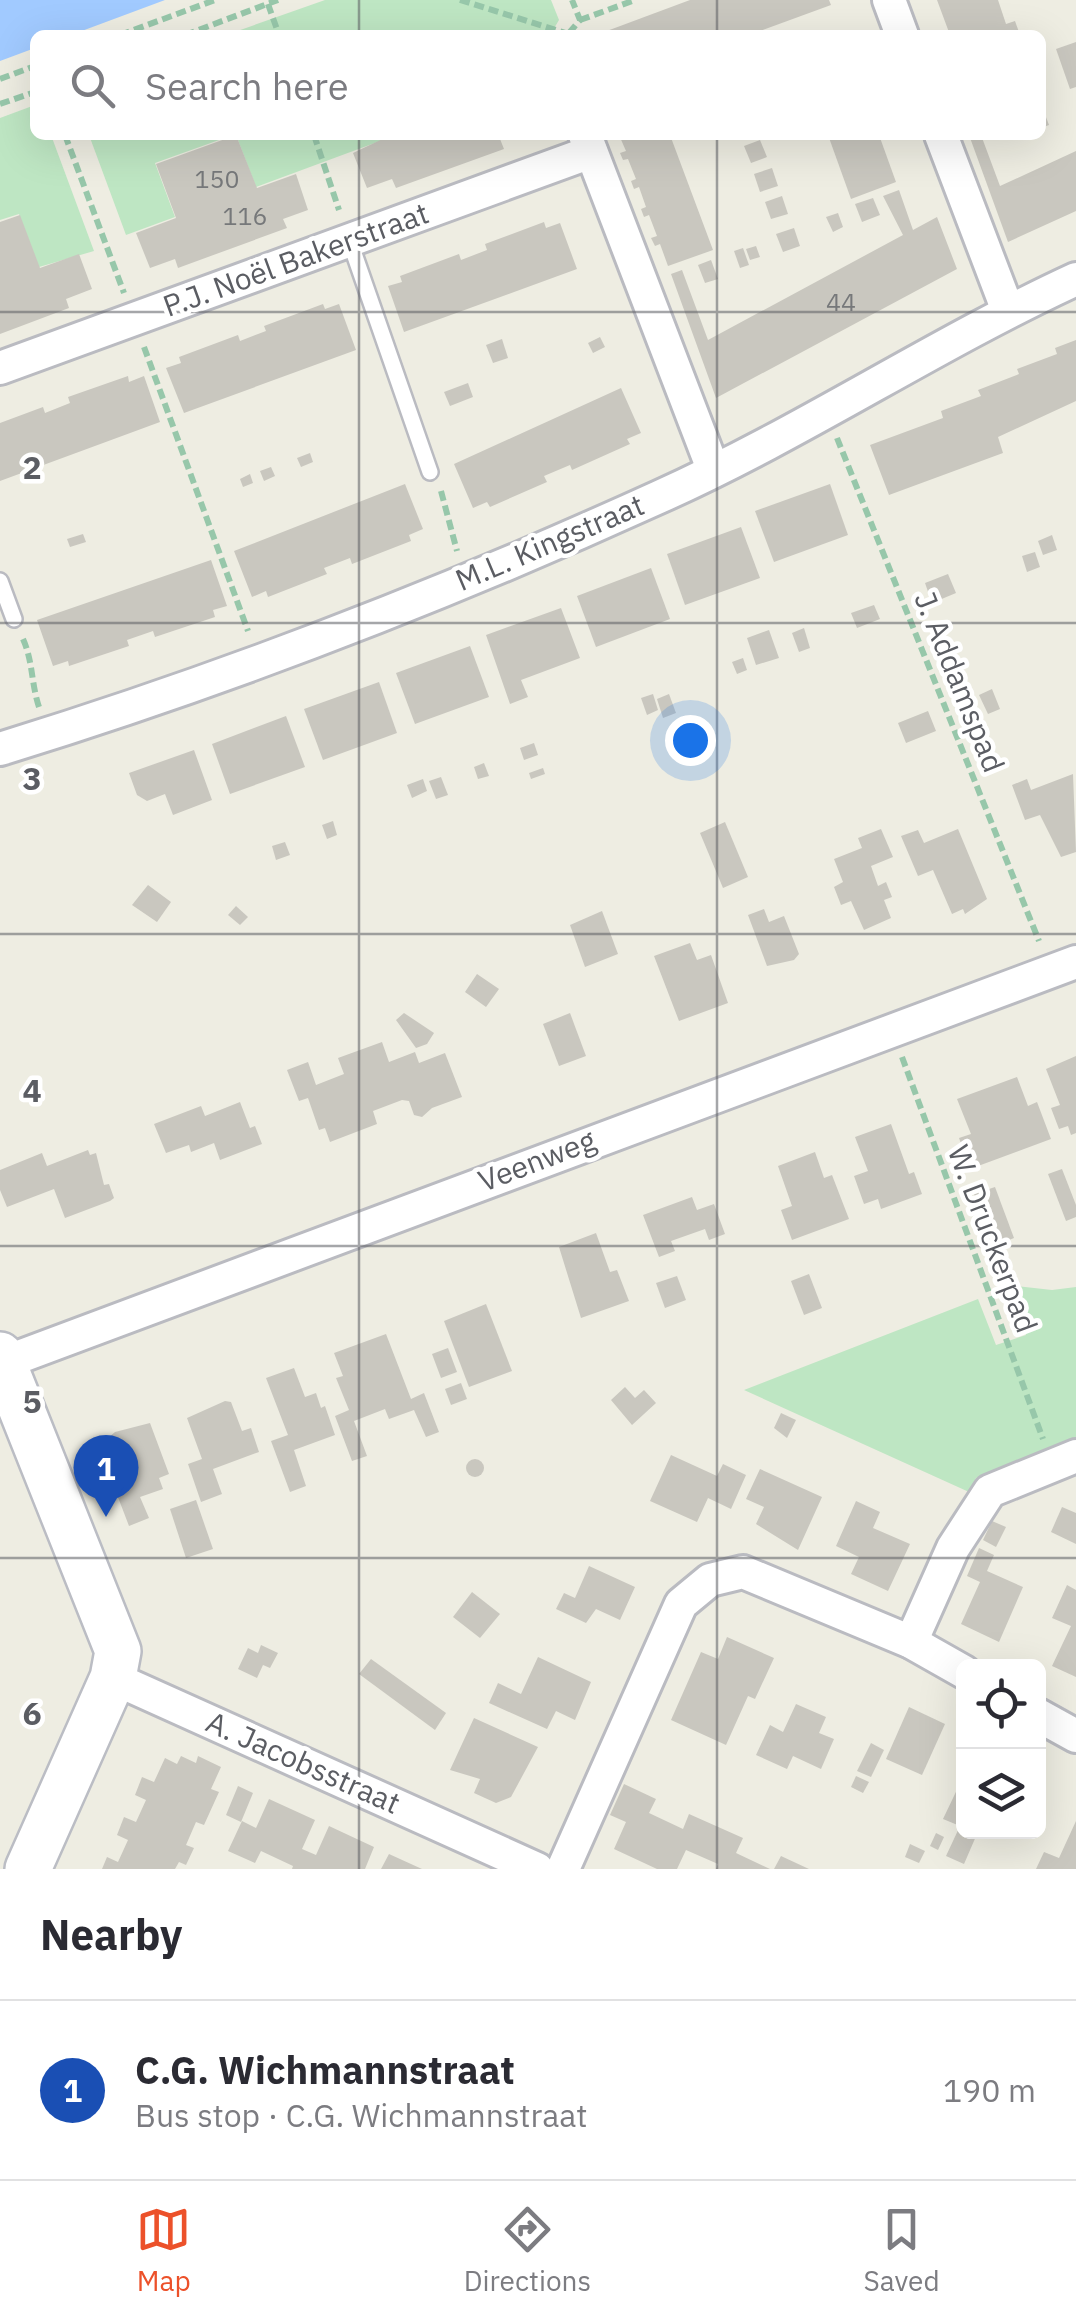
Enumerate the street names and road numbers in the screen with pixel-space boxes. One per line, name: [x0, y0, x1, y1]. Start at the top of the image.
street label: P.J. Noël Bakerstraat: [157, 192, 434, 325]
street label: M.L. Kingstraat: [449, 484, 650, 599]
street label: J. Addamspad: [906, 585, 1014, 778]
street label: Veenweg: [472, 1119, 601, 1200]
street label: W. Druckerpad: [940, 1139, 1047, 1338]
street label: A. Jacobsstraat: [201, 1701, 407, 1822]

